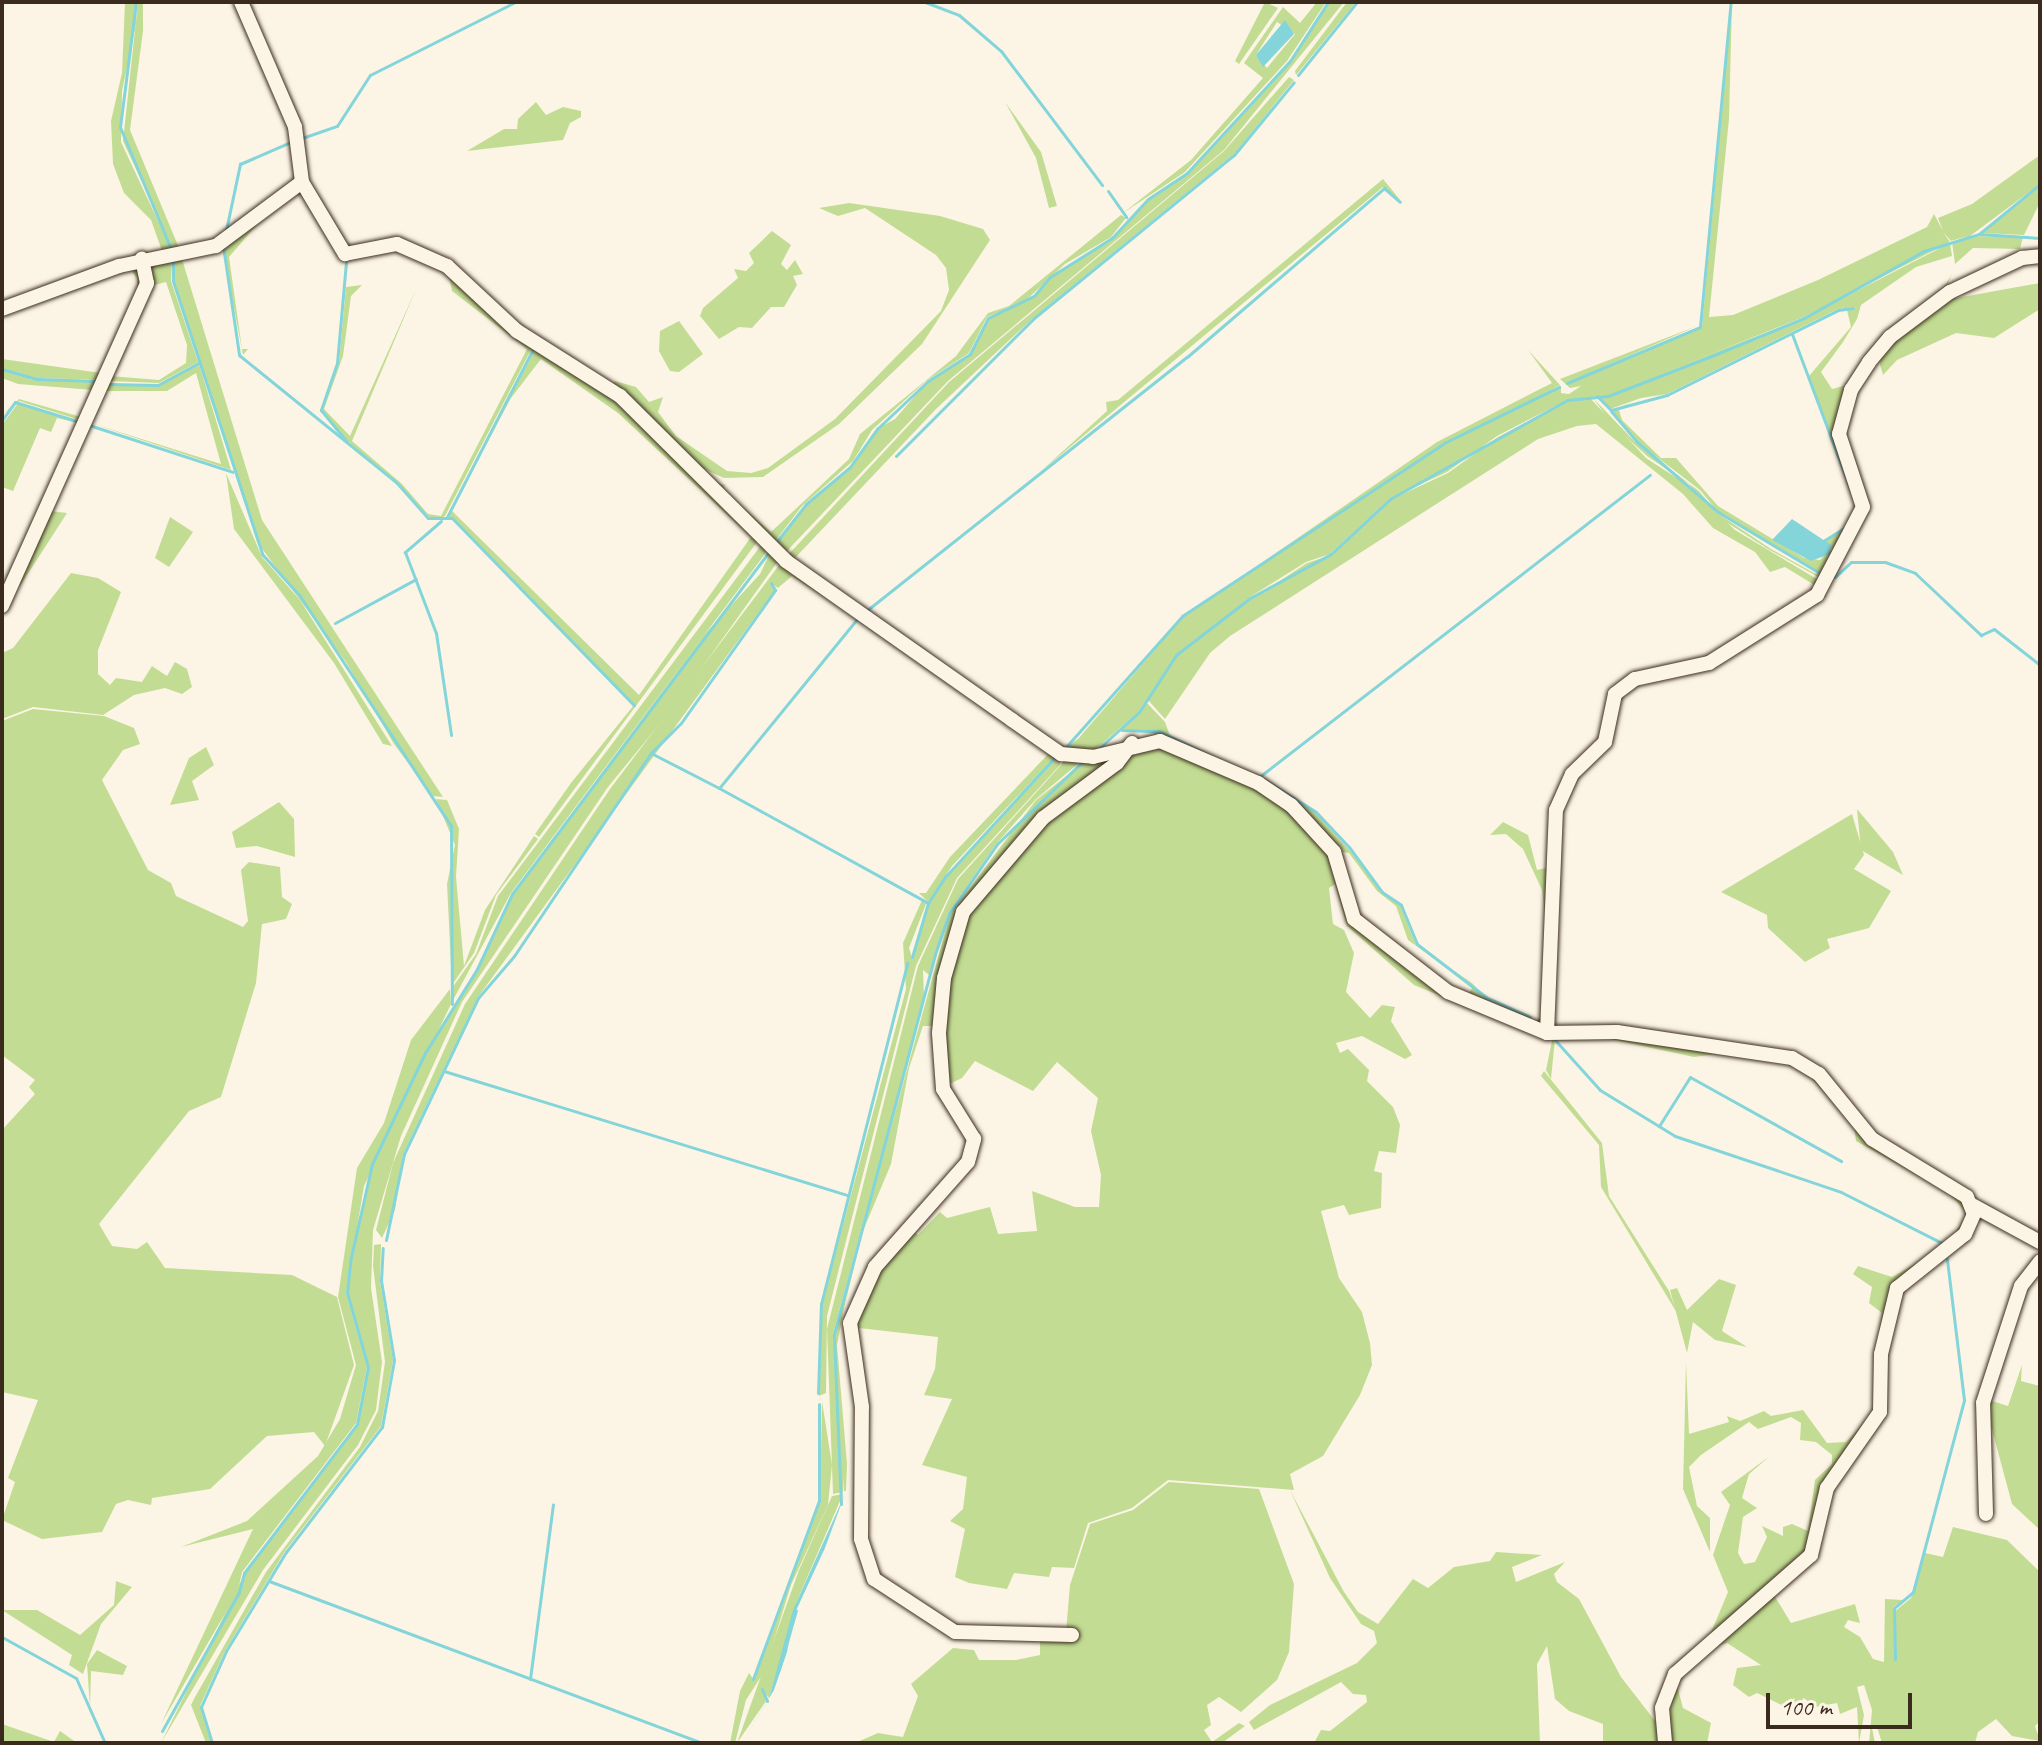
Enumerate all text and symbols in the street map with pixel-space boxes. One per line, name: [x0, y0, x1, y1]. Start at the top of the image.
scale bar: [1770, 1677, 1916, 1727]
text: 100 m: [1780, 1692, 1832, 1722]

